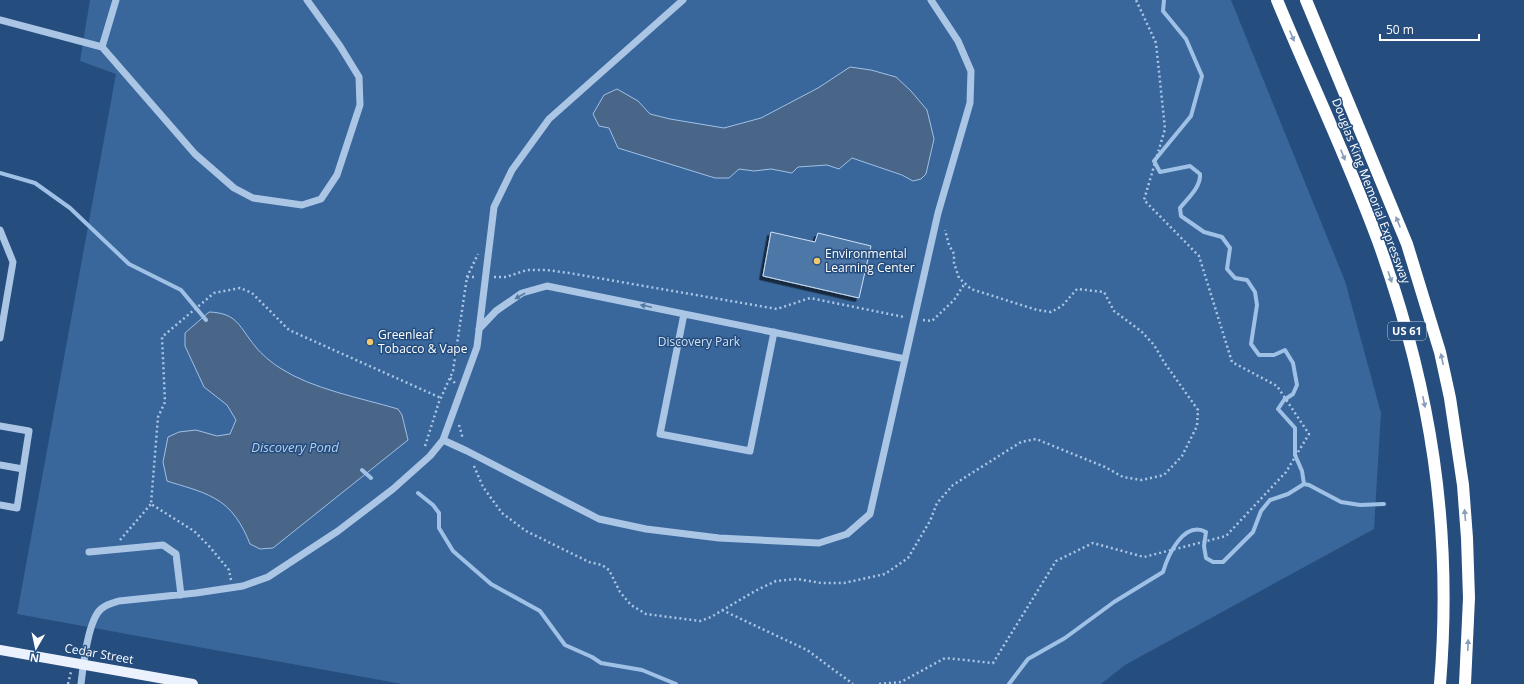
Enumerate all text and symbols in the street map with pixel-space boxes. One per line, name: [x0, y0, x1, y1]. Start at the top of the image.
scale bar: [1380, 16, 1479, 42]
text: 50 m: [1386, 21, 1414, 38]
one-way arrow: [1288, 30, 1295, 42]
street label: Douglas King Memorial Expressway: [1328, 96, 1415, 287]
one-way arrow: [1341, 150, 1347, 162]
one-way arrow: [1395, 217, 1401, 228]
place label: Environmental Learning Center: [825, 245, 915, 276]
marker: Environmental Learning Center: [812, 256, 822, 266]
one-way arrow: [1387, 271, 1393, 283]
one-way arrow: [514, 292, 526, 299]
one-way arrow: [639, 303, 652, 309]
road number: US 61: [1388, 322, 1426, 340]
place label: Greenleaf Tobacco & Vape: [378, 326, 468, 357]
park label: Discovery Park: [658, 333, 741, 350]
marker: Greenleaf Tobacco & Vape: [365, 337, 375, 347]
one-way arrow: [1438, 353, 1444, 365]
one-way arrow: [1422, 396, 1428, 408]
water label: Discovery Pond: [251, 438, 339, 456]
one-way arrow: [1462, 509, 1469, 521]
north arrow: [16, 628, 56, 668]
one-way arrow: [1465, 638, 1471, 651]
street label: Cedar Street: [63, 639, 135, 668]
text: N: [29, 650, 40, 666]

